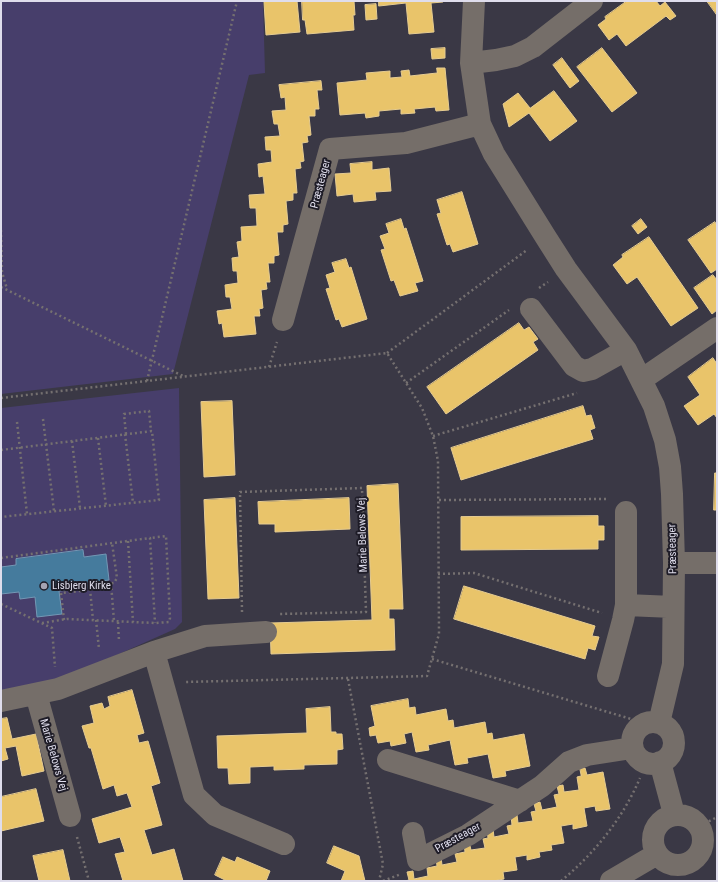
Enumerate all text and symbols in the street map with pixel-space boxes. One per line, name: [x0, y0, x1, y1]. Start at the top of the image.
street label: Præsteager: [308, 158, 334, 210]
street label: Marie Belows Vej: [355, 498, 371, 572]
street label: Præsteager: [666, 524, 680, 574]
place label: Lisbjerg Kirke: [52, 579, 111, 593]
marker: Lisbjerg Kirke: [39, 581, 49, 591]
street label: Marie Belows Vej: [36, 717, 70, 793]
street label: Præsteager: [433, 820, 483, 856]

